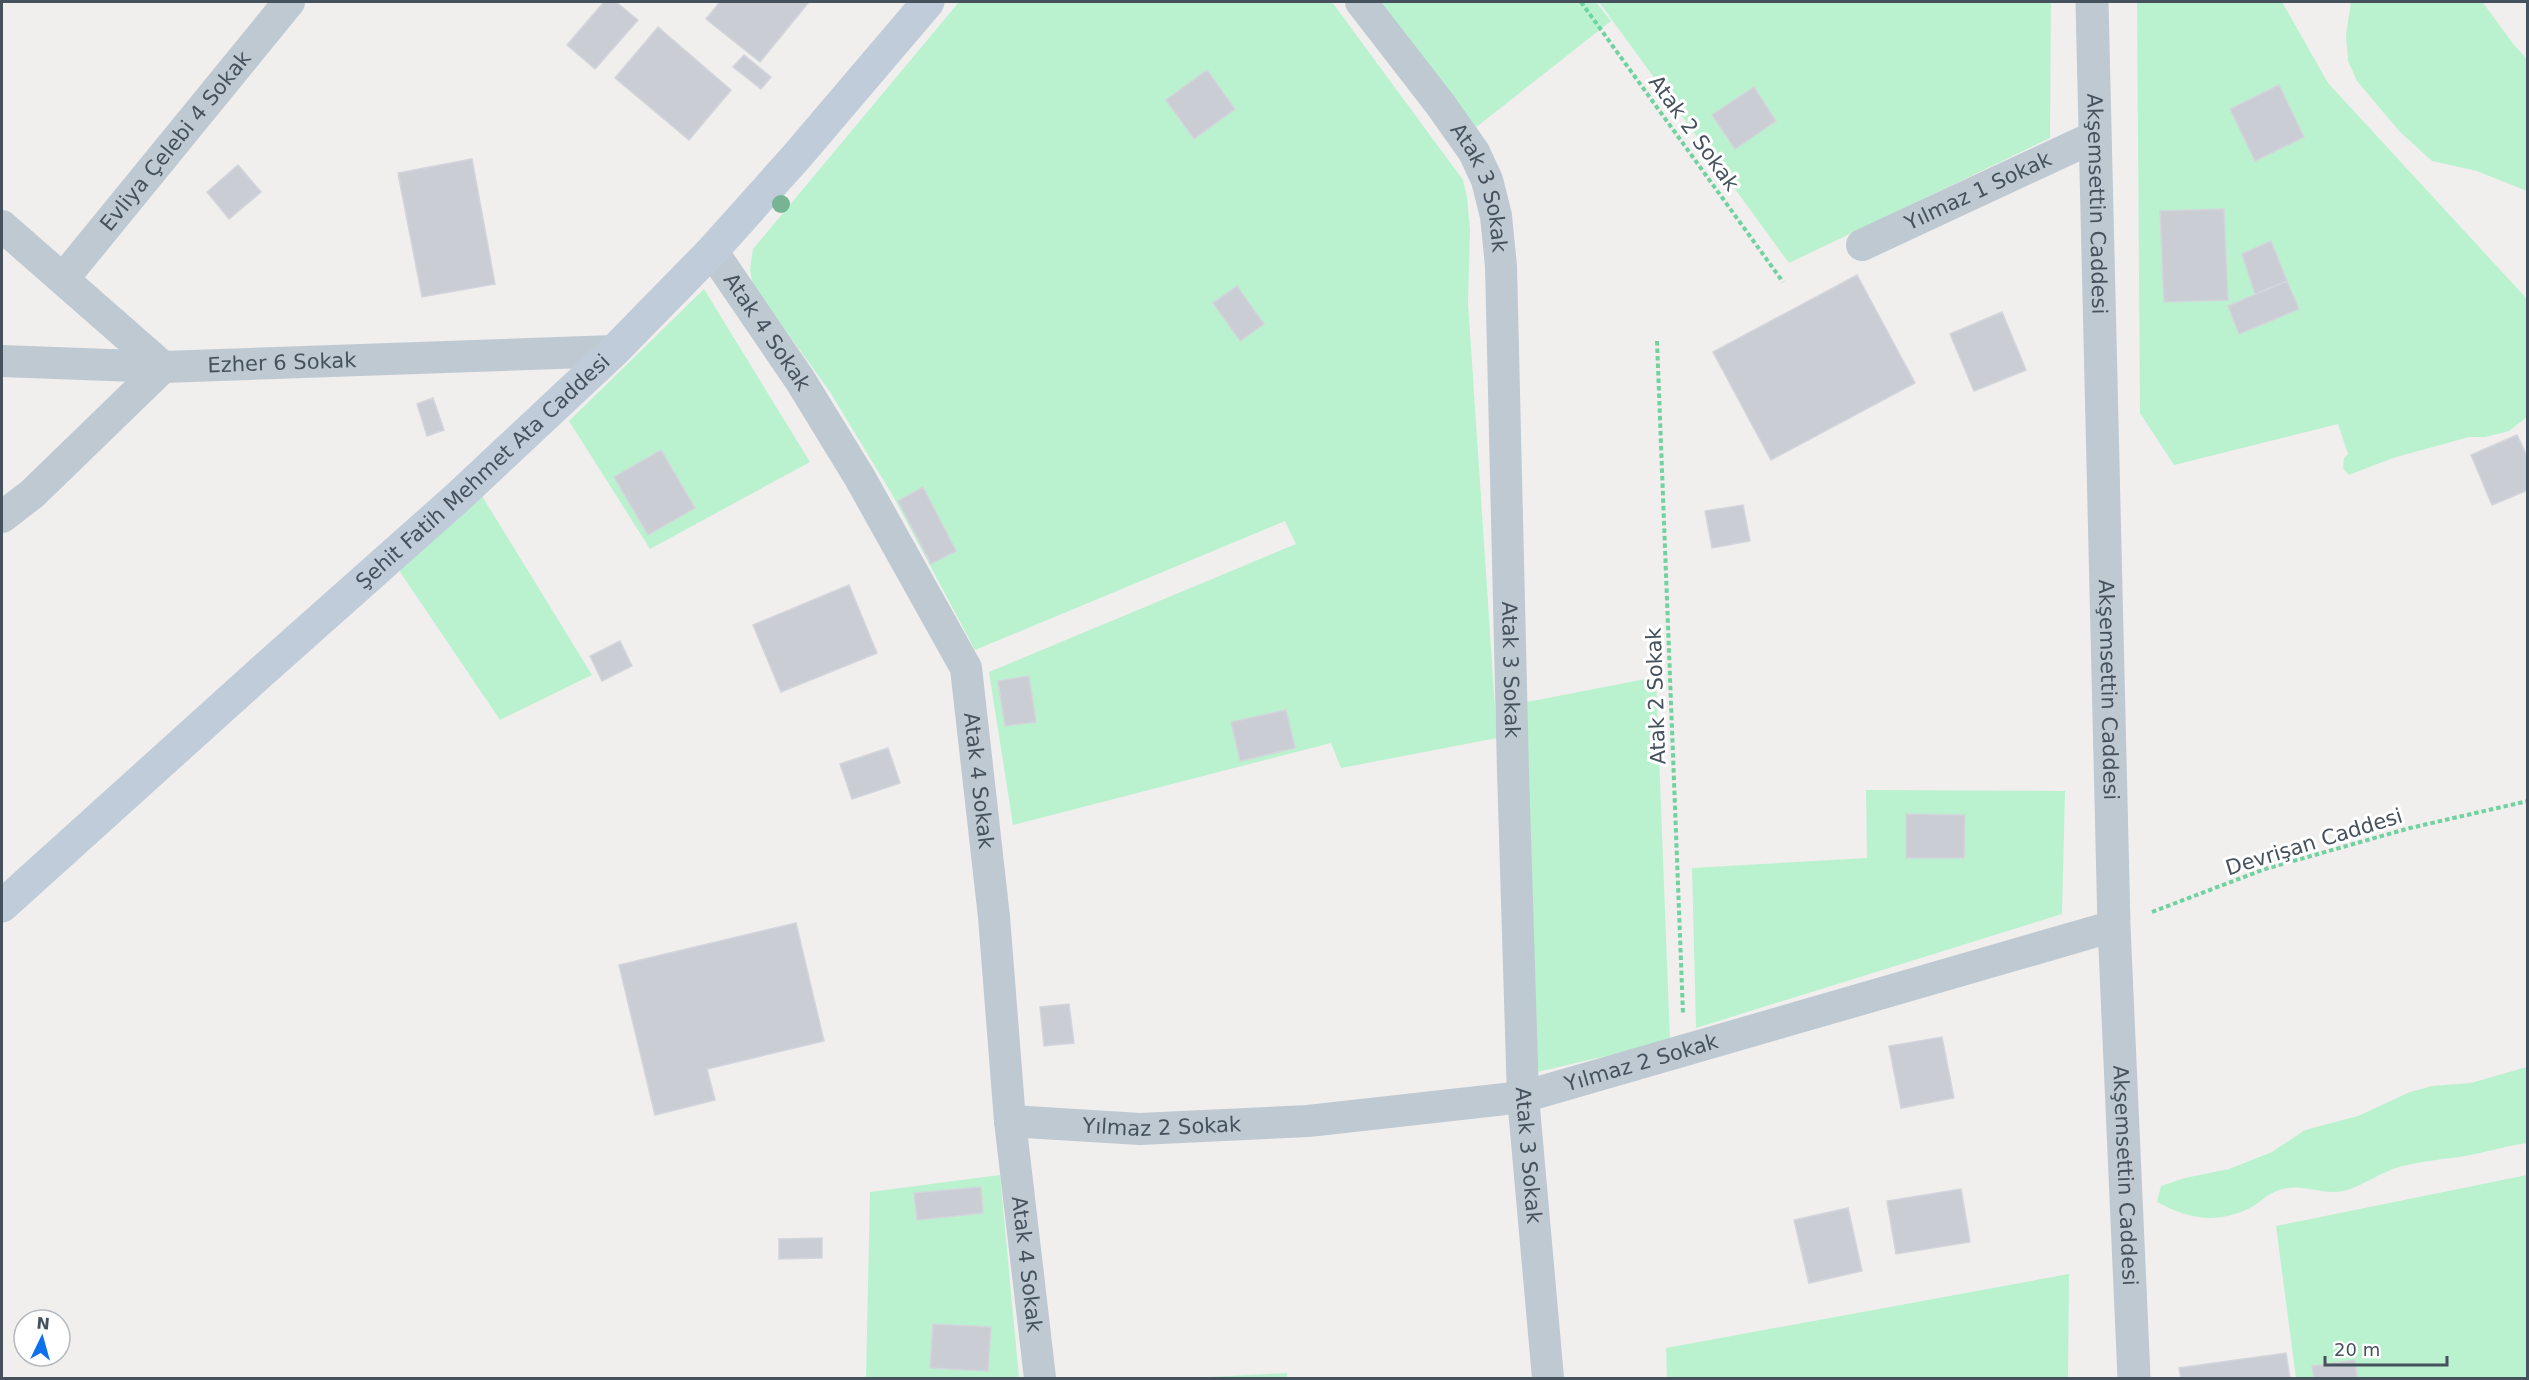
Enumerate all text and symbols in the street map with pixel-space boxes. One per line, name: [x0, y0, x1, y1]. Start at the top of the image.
street label: Evliya Çelebi 4 Sokak: [95, 46, 256, 236]
street label: Atak 2 Sokak: [1644, 71, 1744, 196]
street label: Akşemsettin Caddesi: [2082, 93, 2111, 315]
street label: Atak 3 Sokak: [1445, 119, 1512, 255]
street label: Yılmaz 1 Sokak: [1900, 146, 2056, 236]
street label: Atak 4 Sokak: [719, 269, 816, 396]
street label: Ezher 6 Sokak: [207, 348, 358, 377]
street label: Şehit Fatih Mehmet Ata Caddesi: [351, 349, 615, 594]
street label: Akşemsettin Caddesi: [2094, 579, 2123, 801]
street label: Atak 3 Sokak: [1497, 601, 1524, 739]
street label: Atak 2 Sokak: [1642, 626, 1670, 765]
street label: Atak 4 Sokak: [959, 711, 998, 851]
street label: Devrişan Caddesi: [2223, 804, 2405, 880]
street label: Yılmaz 2 Sokak: [1561, 1029, 1722, 1097]
street label: Akşemsettin Caddesi: [2108, 1065, 2142, 1286]
street label: Atak 3 Sokak: [1511, 1087, 1546, 1226]
street label: Yılmaz 2 Sokak: [1081, 1112, 1242, 1141]
street label: Atak 4 Sokak: [1007, 1195, 1047, 1334]
north arrow: [12, 1308, 72, 1368]
text: N: [36, 1314, 51, 1334]
scale bar: [2325, 1329, 2446, 1367]
text: 20 m: [2334, 1339, 2380, 1360]

